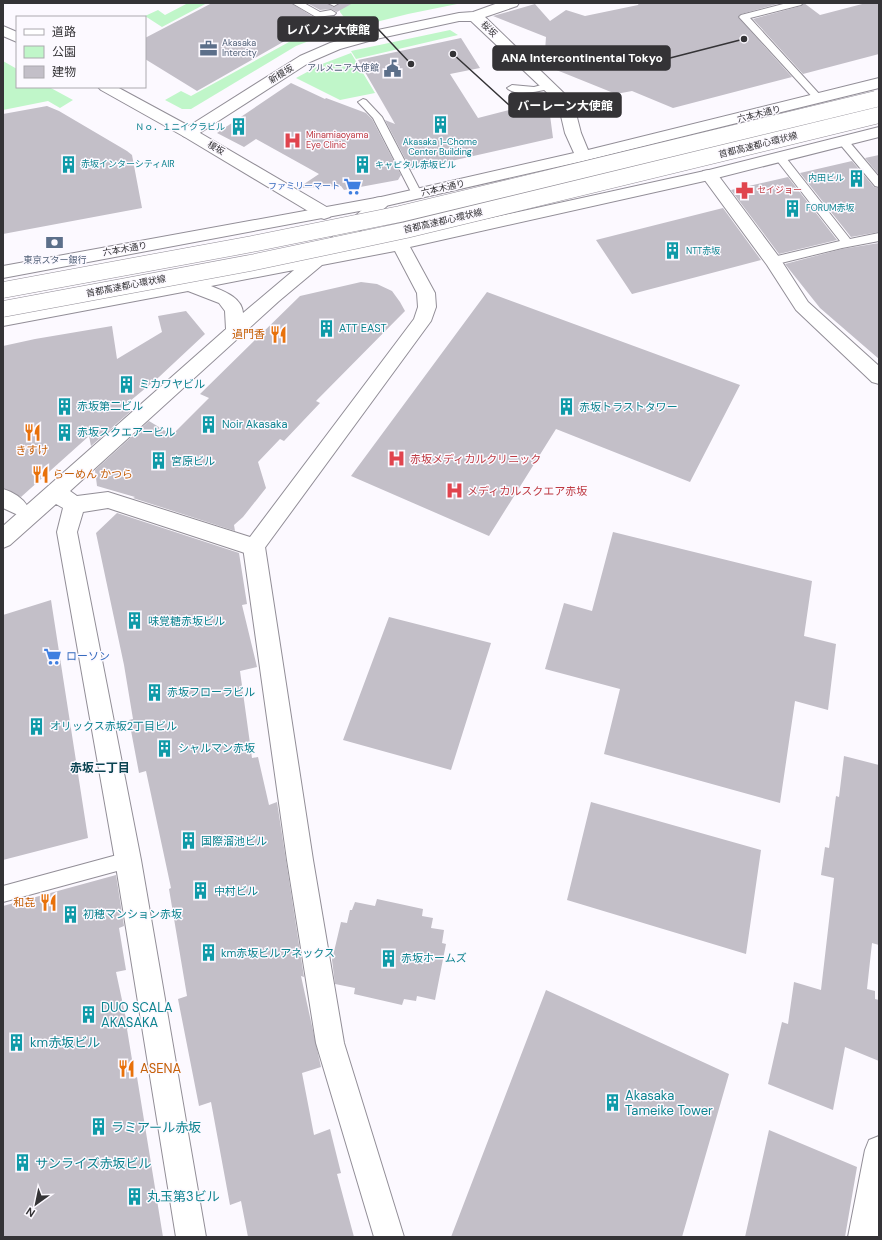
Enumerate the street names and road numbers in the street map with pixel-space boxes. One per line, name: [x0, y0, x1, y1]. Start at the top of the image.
street label: 桜坂: [478, 18, 500, 40]
street label: 新榎坂: [266, 62, 296, 86]
street label: 六本木通り: [736, 103, 782, 125]
street label: 首都高速都心環状線: [717, 129, 800, 161]
street label: 榎坂: [205, 138, 227, 158]
street label: 六本木通り: [420, 177, 466, 199]
street label: 首都高速都心環状線: [402, 206, 485, 236]
street label: 六本木通り: [102, 239, 148, 259]
street label: 首都高速都心環状線: [85, 272, 168, 300]

